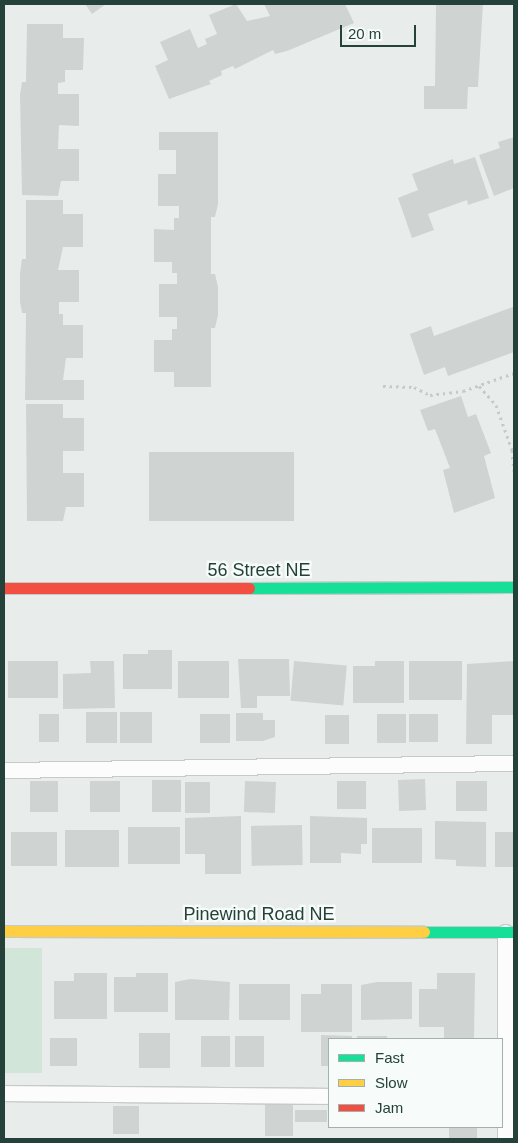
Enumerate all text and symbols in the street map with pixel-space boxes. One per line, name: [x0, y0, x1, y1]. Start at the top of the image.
scale bar: [343, 15, 419, 47]
text: 20 m: [348, 25, 381, 42]
street label: 56 Street NE: [207, 559, 311, 581]
street label: Pinewind Road NE: [183, 903, 335, 925]
legend: [328, 1038, 503, 1128]
text: Fast: [375, 1049, 404, 1066]
text: Slow: [375, 1074, 408, 1091]
text: Jam: [375, 1099, 403, 1116]

